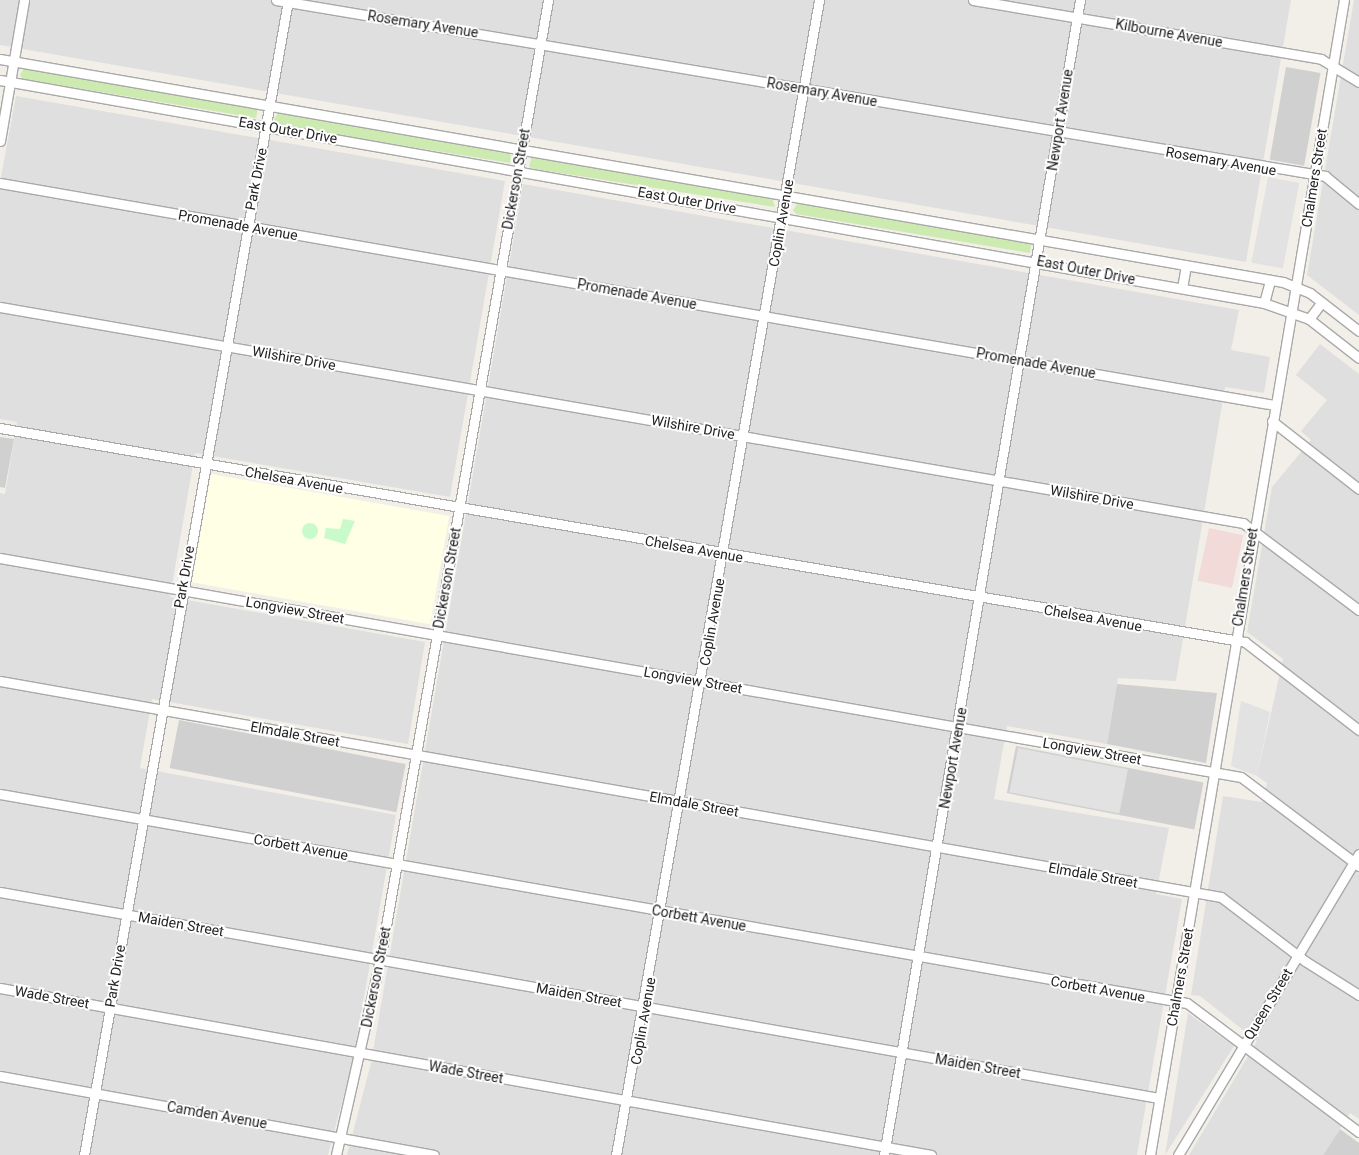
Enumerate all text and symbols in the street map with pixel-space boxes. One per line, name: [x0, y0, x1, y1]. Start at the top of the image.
street label: Rosemary Avenue: [366, 7, 480, 41]
street label: Kilbourne Avenue: [1114, 15, 1224, 51]
street label: Newport Avenue: [1044, 68, 1076, 172]
street label: Rosemary Avenue: [765, 74, 879, 110]
street label: East Outer Drive: [237, 113, 339, 147]
street label: Dickerson Street: [499, 127, 533, 231]
street label: Chalmers Street: [1298, 127, 1330, 229]
street label: Rosemary Avenue: [1164, 143, 1278, 179]
street label: Park Drive: [242, 146, 270, 212]
street label: Coplin Avenue: [765, 178, 797, 268]
street label: East Outer Drive: [636, 183, 738, 217]
street label: Promenade Avenue: [177, 206, 299, 244]
street label: East Outer Drive: [1035, 252, 1137, 288]
street label: Promenade Avenue: [576, 275, 698, 313]
street label: Wilshire Drive: [251, 342, 337, 374]
street label: Promenade Avenue: [975, 344, 1097, 382]
street label: Wilshire Drive: [650, 411, 736, 443]
street label: Chelsea Avenue: [244, 463, 344, 497]
street label: Wilshire Drive: [1049, 481, 1135, 513]
street label: Dickerson Street: [430, 526, 464, 630]
street label: Chalmers Street: [1229, 526, 1261, 628]
street label: Chelsea Avenue: [644, 532, 744, 566]
street label: Park Drive: [170, 544, 198, 610]
street label: Coplin Avenue: [696, 577, 728, 667]
street label: Longview Street: [244, 593, 346, 627]
street label: Chelsea Avenue: [1043, 601, 1143, 635]
street label: Longview Street: [642, 663, 744, 697]
street label: Newport Avenue: [936, 706, 970, 810]
street label: Elmdale Street: [249, 718, 341, 750]
street label: Longview Street: [1041, 734, 1143, 768]
street label: Elmdale Street: [648, 788, 740, 820]
street label: Corbett Avenue: [252, 830, 350, 864]
street label: Elmdale Street: [1047, 859, 1139, 891]
street label: Corbett Avenue: [650, 901, 748, 935]
street label: Maiden Street: [137, 908, 225, 940]
street label: Dickerson Street: [358, 925, 394, 1029]
street label: Chalmers Street: [1163, 926, 1197, 1028]
street label: Park Drive: [101, 943, 129, 1009]
street label: Queen Street: [1240, 965, 1296, 1043]
street label: Corbett Avenue: [1049, 972, 1147, 1006]
street label: Coplin Avenue: [627, 976, 659, 1066]
street label: Maiden Street: [535, 979, 623, 1011]
street label: Wade Street: [13, 982, 91, 1012]
street label: Maiden Street: [934, 1050, 1022, 1082]
street label: Wade Street: [427, 1057, 505, 1087]
street label: Camden Avenue: [166, 1098, 268, 1132]

